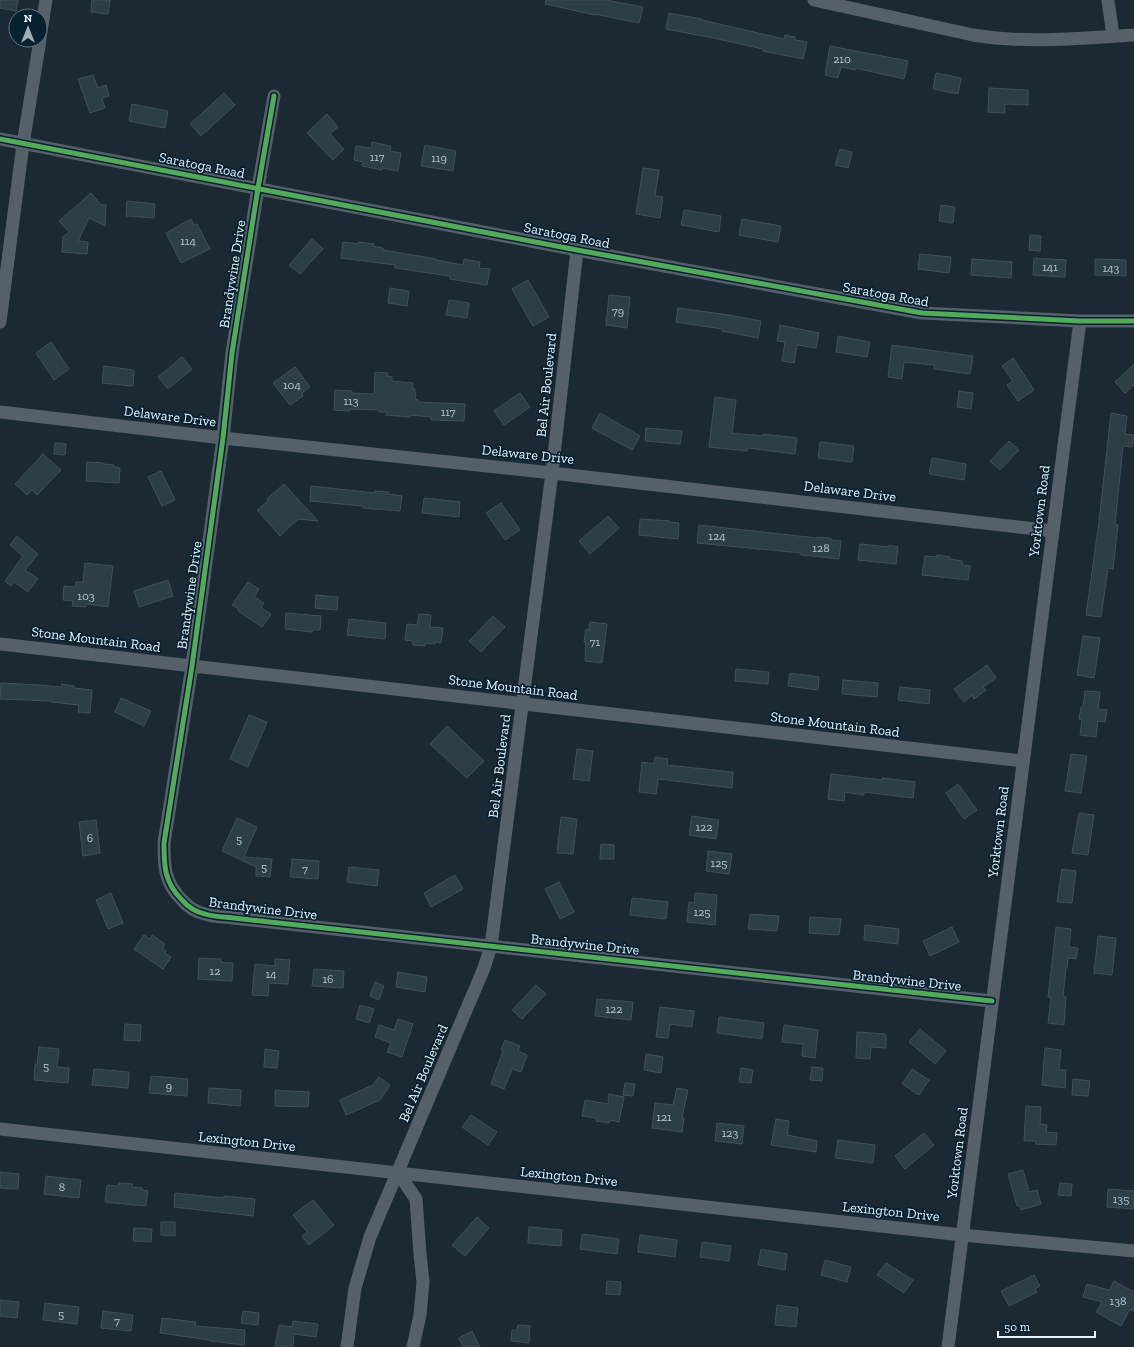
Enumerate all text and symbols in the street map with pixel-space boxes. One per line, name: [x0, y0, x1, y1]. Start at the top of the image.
north arrow: [8, 8, 48, 48]
text: N: [24, 12, 33, 25]
house number: 210: [833, 52, 851, 66]
street label: Saratoga Road: [158, 149, 247, 182]
house number: 117: [370, 150, 385, 164]
house number: 119: [431, 151, 447, 165]
street label: Brandywine Drive: [216, 218, 249, 329]
street label: Saratoga Road: [523, 219, 612, 252]
house number: 114: [180, 234, 196, 248]
house number: 141: [1042, 260, 1058, 274]
house number: 143: [1103, 261, 1120, 275]
street label: Saratoga Road: [842, 279, 931, 310]
house number: 79: [612, 304, 624, 318]
street label: Bel Air Boulevard: [533, 332, 560, 438]
house number: 104: [283, 378, 302, 392]
house number: 113: [343, 394, 359, 408]
street label: Delaware Drive: [123, 402, 217, 431]
house number: 117: [441, 405, 456, 419]
street label: Delaware Drive: [481, 441, 575, 468]
street label: Yorktown Road: [1025, 464, 1054, 559]
street label: Delaware Drive: [803, 477, 897, 506]
house number: 124: [708, 529, 726, 543]
street label: Brandywine Drive: [173, 539, 206, 650]
house number: 128: [812, 541, 830, 555]
house number: 103: [77, 589, 95, 603]
street label: Stone Mountain Road: [30, 623, 162, 656]
house number: 71: [590, 635, 601, 649]
street label: Stone Mountain Road: [447, 671, 579, 704]
street label: Stone Mountain Road: [769, 708, 901, 741]
street label: Bel Air Boulevard: [485, 713, 514, 819]
street label: Yorktown Road: [984, 785, 1013, 880]
house number: 122: [696, 820, 712, 834]
house number: 6: [87, 831, 93, 845]
house number: 5: [236, 832, 242, 846]
house number: 125: [711, 856, 727, 870]
house number: 5: [261, 860, 267, 874]
house number: 7: [302, 862, 308, 876]
street label: Brandywine Drive: [208, 893, 319, 924]
house number: 125: [694, 905, 710, 919]
street label: Brandywine Drive: [530, 930, 641, 959]
house number: 12: [210, 964, 220, 978]
street label: Brandywine Drive: [852, 966, 963, 995]
house number: 14: [265, 967, 277, 981]
house number: 16: [323, 972, 334, 986]
house number: 122: [606, 1002, 622, 1016]
street label: Bel Air Boulevard: [395, 1022, 452, 1125]
house number: 5: [43, 1059, 49, 1073]
house number: 9: [166, 1079, 172, 1093]
street label: Yorktown Road: [943, 1106, 972, 1201]
house number: 121: [656, 1110, 672, 1124]
house number: 123: [722, 1126, 738, 1140]
street label: Lexington Drive: [198, 1128, 297, 1155]
street label: Lexington Drive: [520, 1163, 619, 1190]
house number: 8: [59, 1180, 65, 1194]
house number: 135: [1113, 1192, 1129, 1206]
street label: Lexington Drive: [842, 1198, 941, 1225]
house number: 138: [1110, 1294, 1126, 1308]
house number: 5: [58, 1307, 64, 1321]
scale bar: [998, 1313, 1095, 1339]
house number: 7: [114, 1314, 120, 1328]
text: 50 m: [1004, 1320, 1031, 1334]

